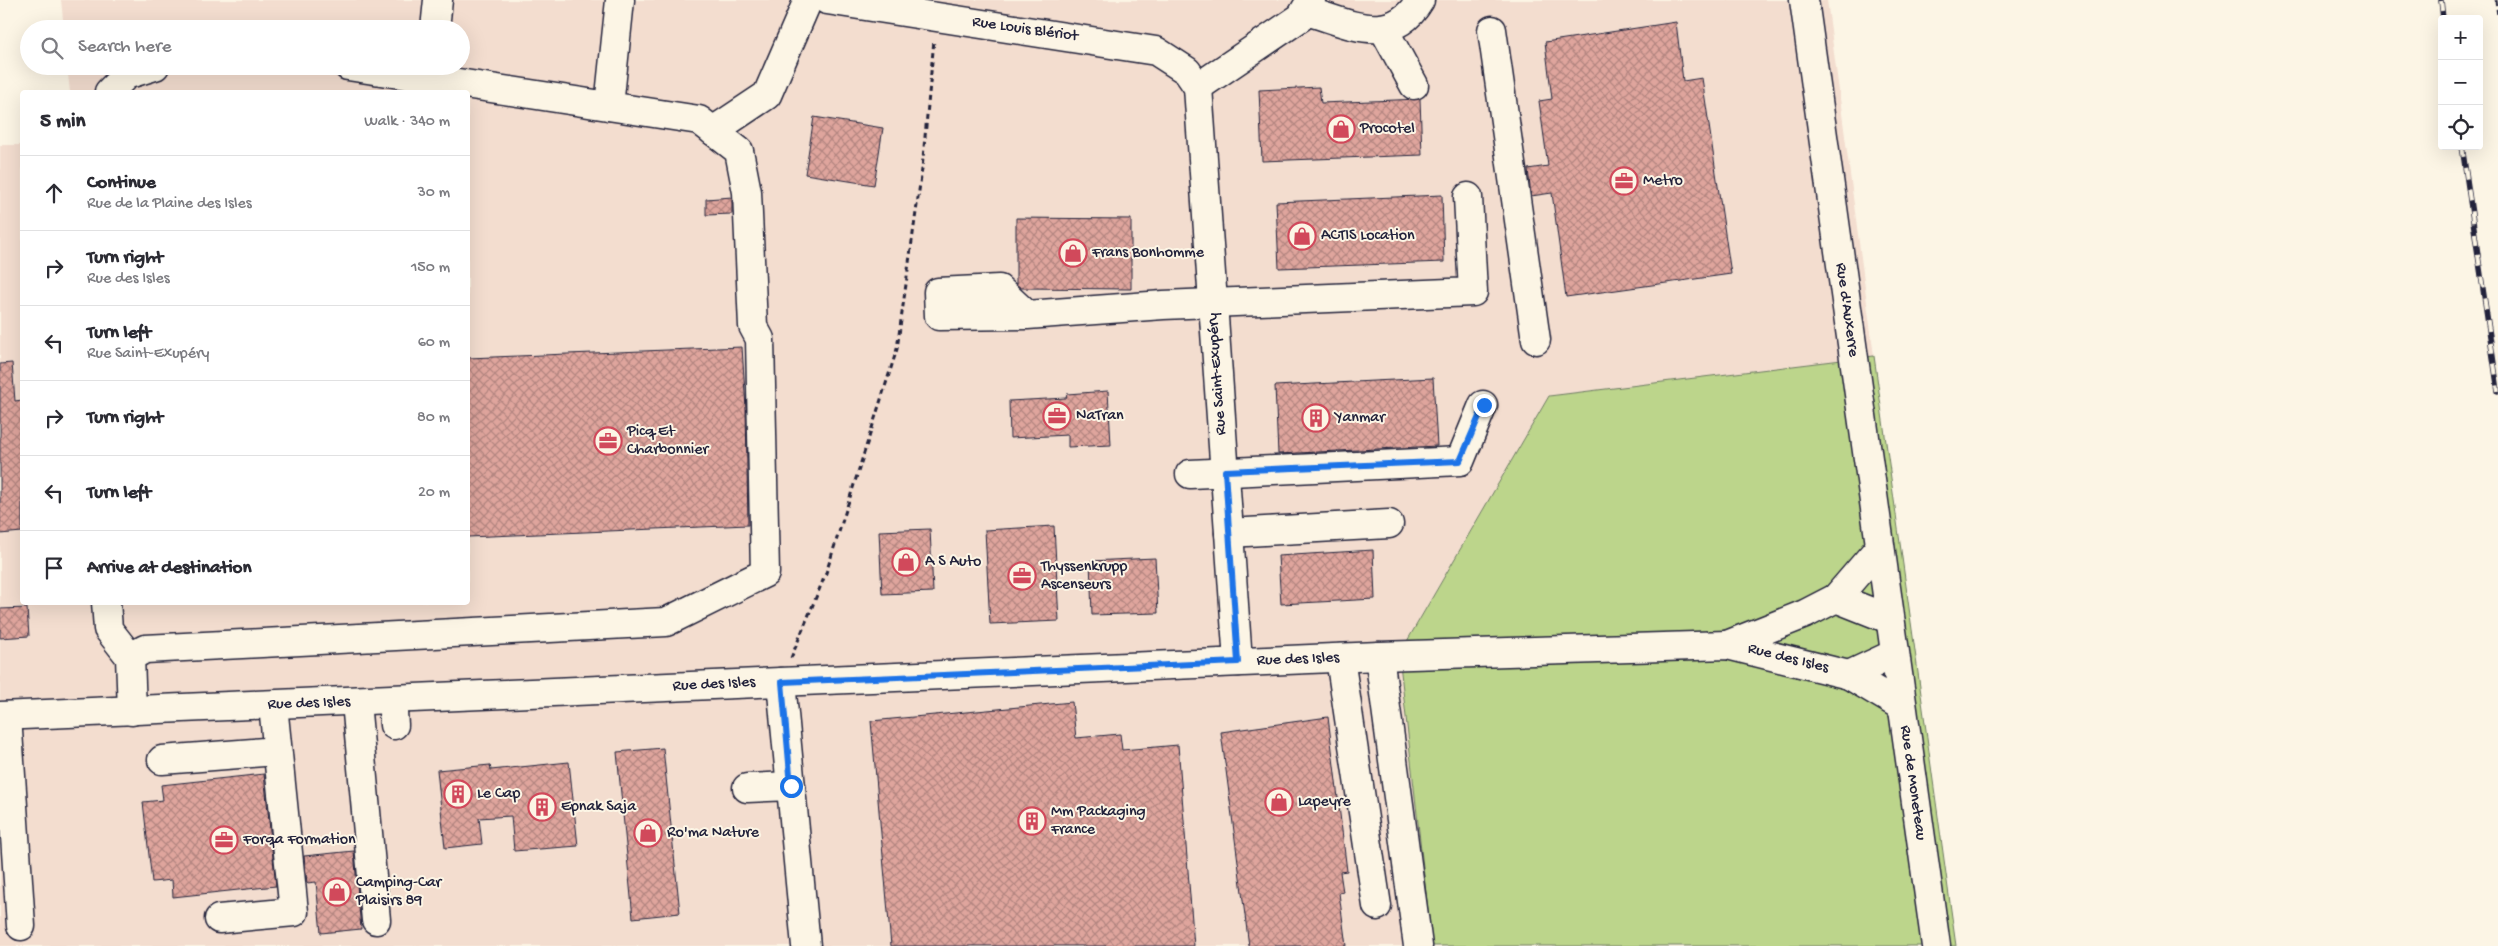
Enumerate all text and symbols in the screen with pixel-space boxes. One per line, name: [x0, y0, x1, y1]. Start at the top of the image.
street label: Rue Louis Blériot: [971, 13, 1081, 47]
map controls: [2438, 15, 2483, 150]
button: +: [2438, 15, 2483, 60]
search box: [20, 20, 470, 75]
icon: search: [38, 34, 66, 62]
text: Search here: [78, 36, 172, 59]
button: −: [2438, 60, 2483, 105]
button: locate: [2438, 105, 2483, 150]
text: 5 min: [40, 110, 85, 135]
text: Walk · 340 m: [364, 113, 450, 132]
shop icon: Procotel: [1326, 114, 1356, 144]
place label: Procotel: [1359, 120, 1415, 139]
office icon: Metro: [1609, 166, 1639, 196]
text: Continue: [87, 172, 156, 195]
place label: Metro: [1643, 172, 1683, 191]
icon: ahead: [40, 179, 68, 207]
text: 30 m: [417, 184, 450, 203]
text: Rue de la Plaine des Isles: [87, 195, 252, 214]
shop icon: ACTIS Location: [1287, 221, 1317, 251]
place label: ACTIS Location: [1321, 227, 1415, 246]
shop icon: Frans Bonhomme: [1058, 238, 1088, 268]
place label: Frans Bonhomme: [1091, 244, 1205, 263]
text: Turn right: [87, 247, 163, 270]
icon: right: [40, 254, 68, 282]
text: 150 m: [411, 259, 450, 278]
street label: Rue d'Auxerre: [1830, 262, 1862, 359]
text: Rue des Isles: [87, 270, 170, 289]
street label: Rue Saint-Exupéry: [1204, 312, 1232, 436]
text: Turn left: [87, 322, 151, 345]
icon: left: [40, 329, 68, 357]
text: 60 m: [418, 334, 450, 353]
text: Rue Saint-Exupéry: [87, 345, 209, 364]
route end: [1473, 394, 1496, 417]
office icon: NaTran: [1042, 401, 1072, 431]
building icon: Yanmar: [1301, 403, 1331, 433]
icon: right: [40, 404, 68, 432]
text: Turn right: [87, 407, 163, 430]
place label: NaTran: [1076, 407, 1124, 426]
text: 80 m: [417, 409, 450, 428]
place label: Yanmar: [1333, 409, 1386, 428]
place label: Picq Et Charbonnier: [626, 423, 709, 460]
office icon: Picq Et Charbonnier: [593, 426, 623, 456]
icon: left: [40, 479, 68, 507]
text: Turn left: [87, 482, 151, 505]
text: 20 m: [418, 484, 450, 503]
shop icon: A S Auto: [891, 547, 921, 577]
place label: A S Auto: [925, 553, 981, 572]
icon: arrive: [40, 554, 68, 582]
text: Arrive at destination: [87, 557, 251, 580]
place label: Thyssenkrupp Ascenseurs: [1040, 558, 1127, 595]
office icon: Thyssenkrupp Ascenseurs: [1007, 561, 1037, 591]
street label: Rue des Isles: [1746, 640, 1831, 678]
street label: Rue des Isles: [1256, 649, 1341, 671]
street label: Rue des Isles: [672, 673, 757, 697]
street label: Rue des Isles: [267, 693, 352, 715]
street label: Rue de Moneteau: [1895, 724, 1930, 842]
route start: [780, 775, 803, 798]
building icon: Le Cap: [443, 779, 473, 809]
place label: Le Cap: [477, 785, 520, 804]
shop icon: Lapeyre: [1264, 787, 1294, 817]
building icon: Epnak Saja: [527, 792, 557, 822]
place label: Lapeyre: [1298, 793, 1351, 812]
place label: Epnak Saja: [561, 798, 637, 817]
place label: Mm Packaging France: [1050, 803, 1146, 840]
building icon: Mm Packaging France: [1017, 806, 1047, 836]
shop icon: Ro'ma Nature: [633, 818, 663, 848]
place label: Ro'ma Nature: [667, 824, 760, 843]
office icon: Forqa Formation: [209, 825, 239, 855]
place label: Forqa Formation: [242, 831, 356, 850]
place label: Camping-Car Plaisirs 89: [355, 874, 443, 911]
shop icon: Camping-Car Plaisirs 89: [322, 877, 352, 907]

